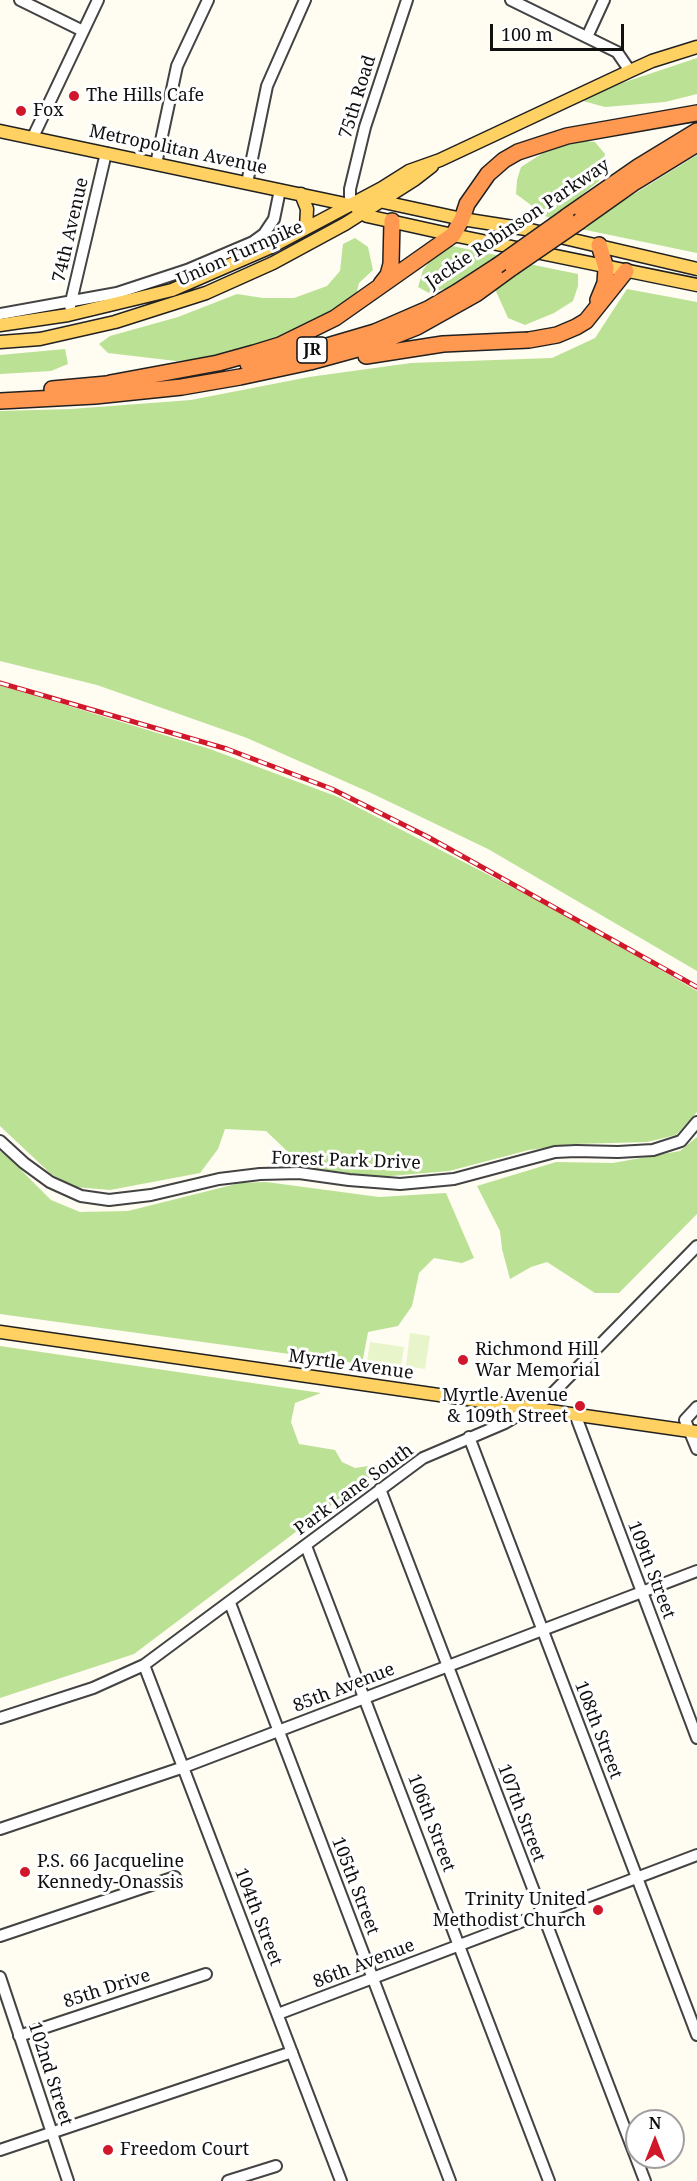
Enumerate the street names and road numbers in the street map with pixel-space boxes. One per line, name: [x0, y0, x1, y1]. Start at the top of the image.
street label: 75th Road: [335, 53, 381, 141]
street label: Metropolitan Avenue: [87, 121, 269, 179]
street label: Jackie Robinson Parkway: [422, 154, 614, 294]
street label: 74th Avenue: [48, 175, 94, 285]
street label: Union Turnpike: [173, 216, 307, 292]
road number: JR: [297, 337, 327, 363]
street label: Forest Park Drive: [271, 1148, 421, 1174]
street label: Myrtle Avenue: [287, 1346, 415, 1384]
street label: Park Lane South: [290, 1440, 418, 1540]
street label: 109th Street: [622, 1518, 680, 1622]
street label: 85th Avenue: [290, 1659, 398, 1717]
street label: 108th Street: [569, 1678, 627, 1782]
street label: 107th Street: [492, 1761, 550, 1865]
street label: 106th Street: [402, 1771, 460, 1875]
street label: 105th Street: [326, 1834, 384, 1938]
street label: 104th Street: [229, 1865, 287, 1969]
street label: 86th Avenue: [310, 1935, 418, 1993]
street label: 85th Drive: [61, 1965, 153, 2013]
street label: 102nd Street: [23, 2019, 77, 2129]

